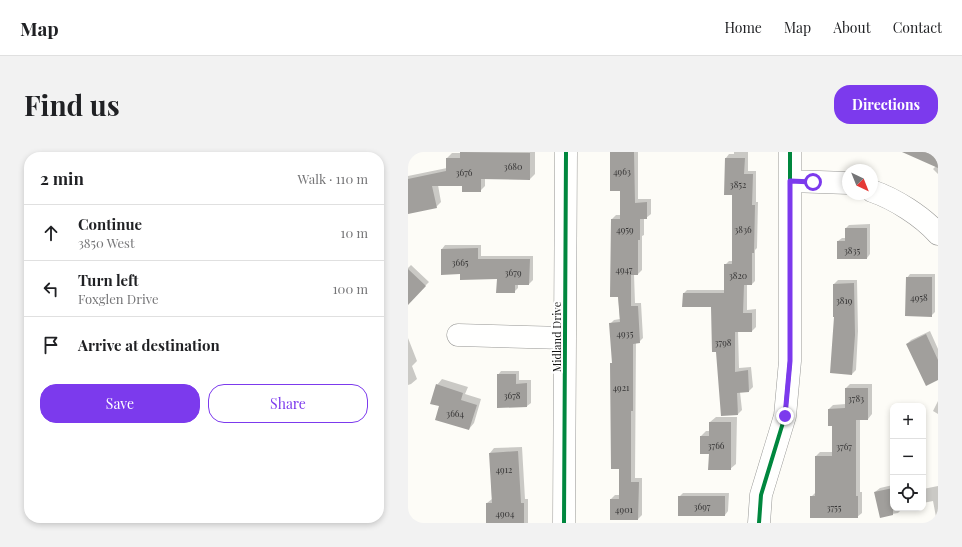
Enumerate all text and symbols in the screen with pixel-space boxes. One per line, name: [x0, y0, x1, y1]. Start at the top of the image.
text: Map: [20, 15, 59, 41]
text: Home: [724, 18, 762, 37]
text: Map: [784, 18, 811, 37]
text: About: [833, 18, 871, 37]
text: Contact: [893, 18, 942, 37]
button: Directions: [834, 85, 938, 124]
text: Find us: [24, 86, 120, 123]
house number: 3680: [504, 160, 522, 172]
north arrow: [842, 164, 878, 200]
house number: 4963: [613, 165, 631, 177]
house number: 3676: [455, 166, 473, 178]
text: 2 min: [40, 167, 84, 189]
text: Walk · 110 m: [298, 170, 368, 187]
route start: [804, 173, 822, 191]
house number: 3852: [730, 178, 746, 190]
text: Continue: [78, 214, 142, 234]
icon: ahead: [40, 222, 62, 244]
house number: 4959: [616, 223, 634, 235]
house number: 3836: [734, 223, 752, 235]
text: 10 m: [341, 224, 368, 241]
text: 3850 West: [78, 234, 135, 251]
house number: 3835: [844, 244, 860, 256]
house number: 3665: [451, 256, 469, 268]
house number: 4947: [615, 263, 633, 275]
house number: 3679: [505, 266, 522, 278]
house number: 3820: [729, 269, 747, 281]
text: Turn left: [78, 270, 139, 290]
icon: left: [40, 278, 62, 300]
text: 100 m: [333, 280, 368, 297]
text: Foxglen Drive: [78, 290, 159, 307]
house number: 4958: [910, 291, 928, 303]
house number: 3819: [836, 294, 853, 306]
street label: Midland Drive: [549, 301, 564, 372]
house number: 4935: [617, 327, 634, 339]
icon: arrive: [40, 334, 62, 356]
text: Arrive at destination: [78, 335, 220, 355]
house number: 3798: [715, 336, 732, 348]
house number: 4921: [613, 381, 630, 393]
button: Save: [40, 384, 200, 423]
button: Share: [208, 384, 368, 423]
house number: 3678: [503, 389, 521, 401]
house number: 3783: [848, 392, 864, 404]
map controls: [890, 403, 926, 511]
button: +: [890, 403, 926, 439]
house number: 3664: [446, 407, 464, 419]
route end: [776, 407, 794, 425]
house number: 3766: [707, 439, 725, 451]
button: −: [890, 439, 926, 475]
house number: 3767: [836, 440, 852, 452]
house number: 4912: [496, 463, 512, 475]
button: locate: [890, 475, 926, 511]
house number: 3697: [694, 500, 711, 512]
house number: 3755: [826, 501, 842, 513]
house number: 4901: [615, 503, 634, 515]
house number: 4904: [496, 507, 515, 519]

